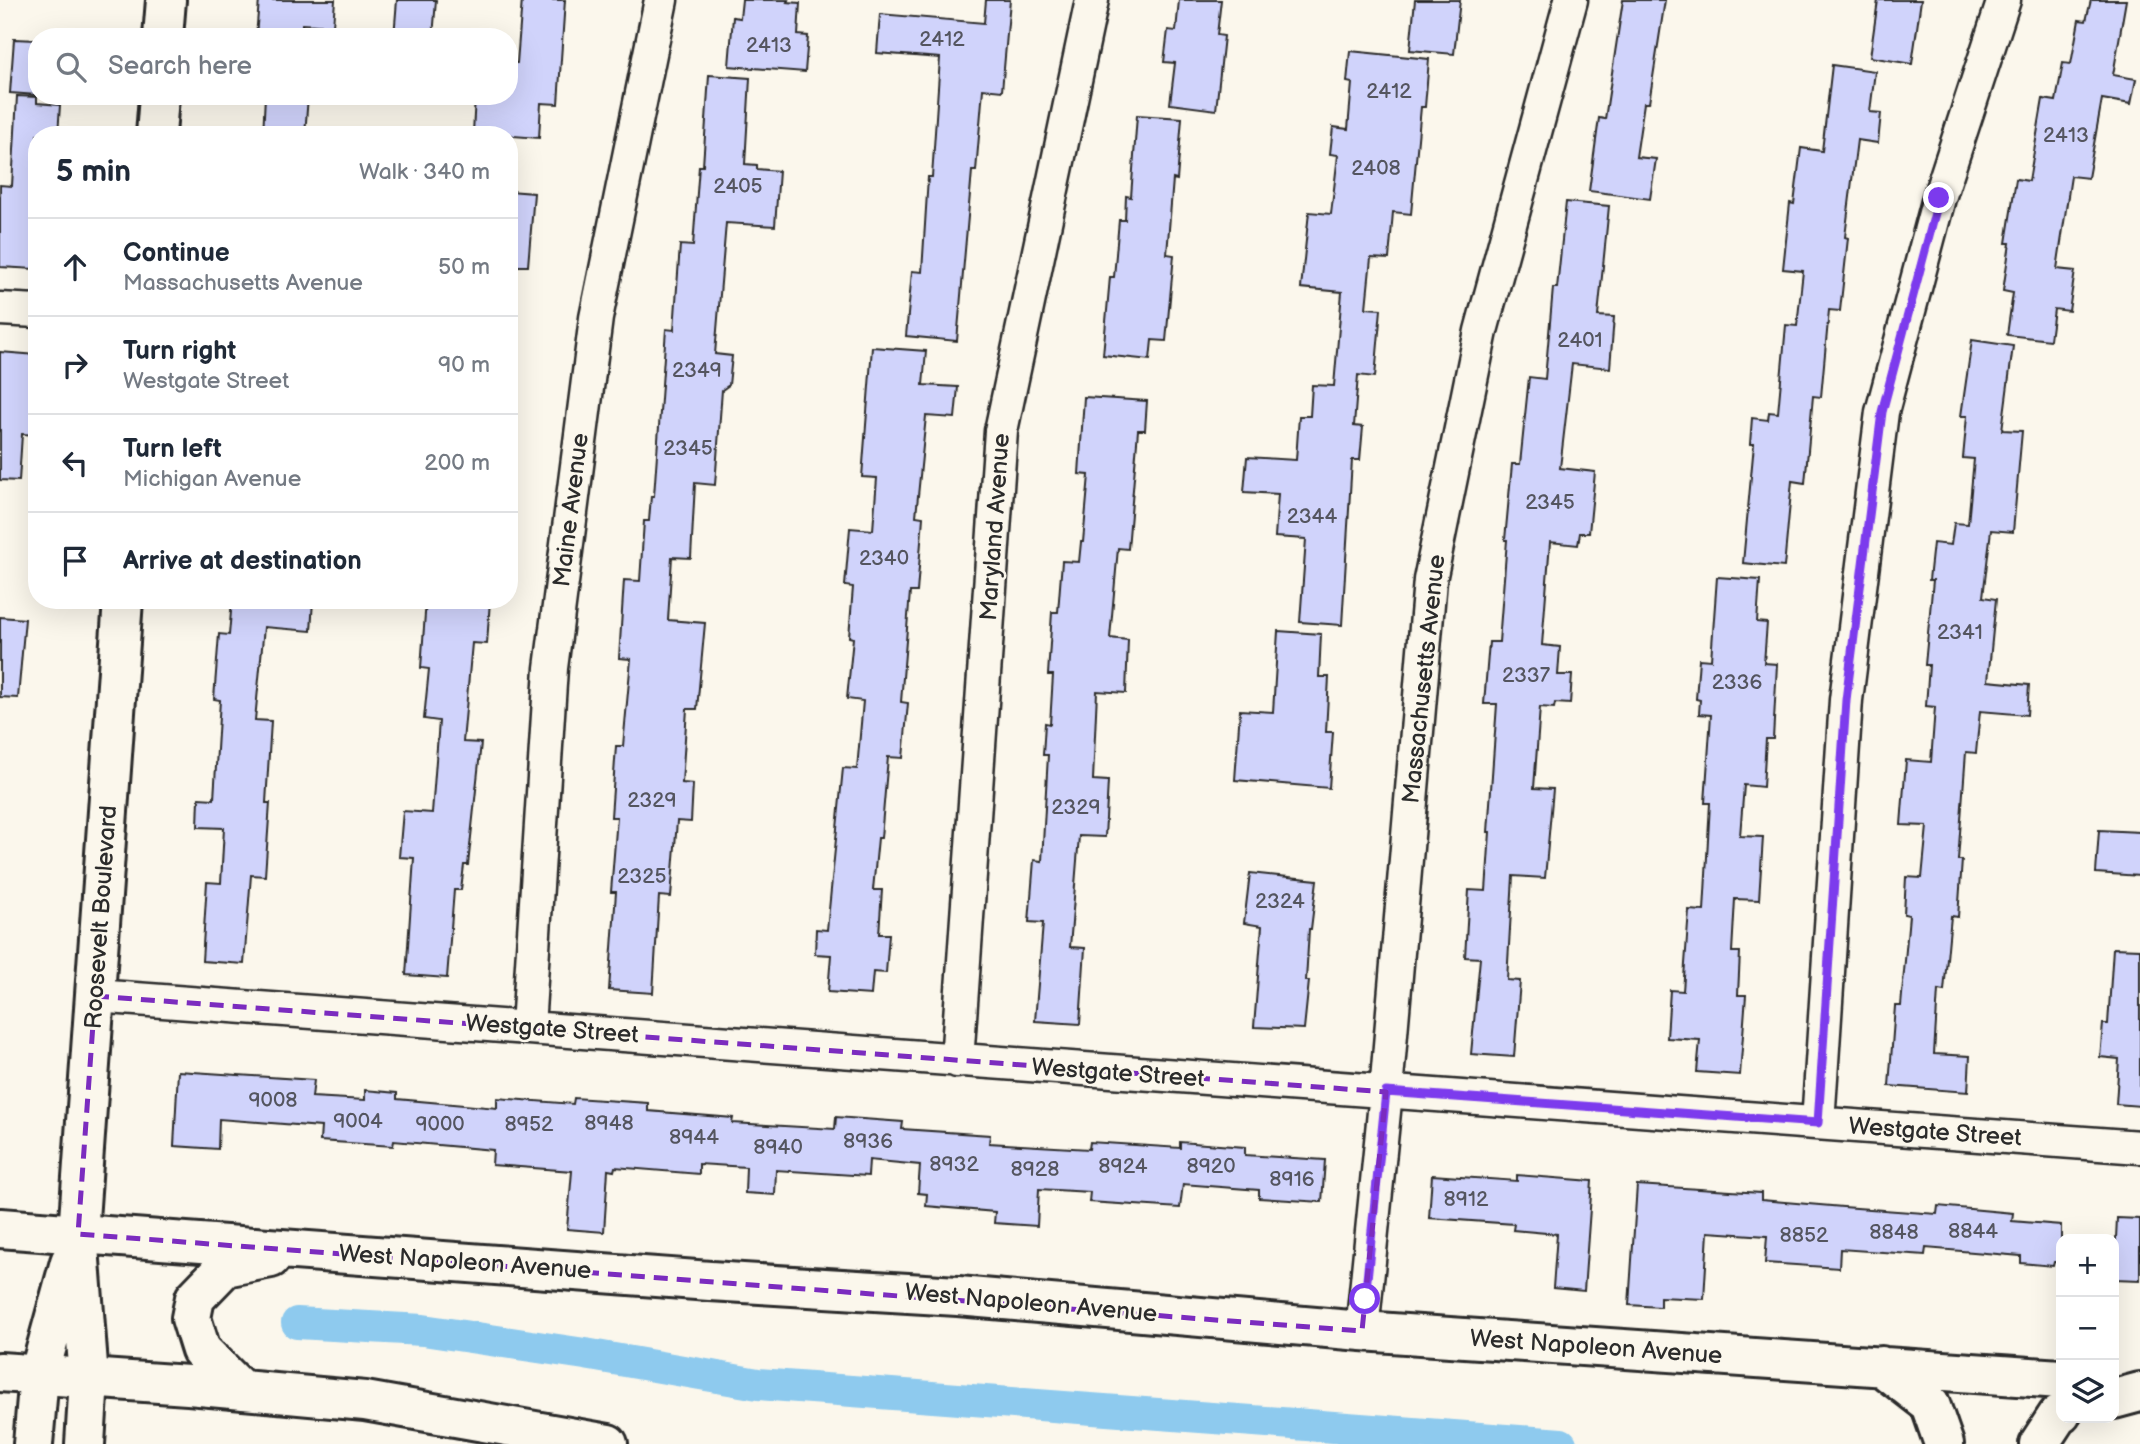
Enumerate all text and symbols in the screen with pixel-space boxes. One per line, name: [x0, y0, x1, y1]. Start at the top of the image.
house number: 2412: [919, 27, 965, 52]
search box: [28, 28, 518, 105]
house number: 2413: [746, 33, 792, 58]
icon: search: [52, 48, 90, 86]
text: Search here: [108, 51, 252, 82]
house number: 2412: [1366, 79, 1412, 104]
house number: 2413: [2043, 123, 2089, 148]
text: 5 min: [56, 154, 131, 190]
house number: 2408: [1351, 156, 1401, 181]
text: Walk · 340 m: [359, 158, 490, 186]
house number: 2405: [713, 174, 763, 199]
route end: [1923, 182, 1954, 213]
text: Continue: [123, 238, 230, 269]
icon: ahead: [56, 248, 94, 286]
text: 50 m: [438, 253, 490, 281]
text: Massachusetts Avenue: [123, 269, 363, 297]
house number: 2401: [1557, 328, 1603, 353]
text: Turn right: [123, 336, 236, 367]
icon: right: [56, 346, 94, 384]
text: 90 m: [438, 351, 490, 379]
house number: 2349: [672, 358, 722, 383]
text: Westgate Street: [123, 367, 289, 395]
street label: Maine Avenue: [547, 431, 595, 589]
street label: Maryland Avenue: [974, 432, 1016, 622]
text: Turn left: [123, 434, 222, 465]
house number: 2345: [663, 436, 713, 461]
icon: left: [56, 444, 94, 482]
text: 200 m: [424, 449, 490, 477]
text: Michigan Avenue: [123, 465, 301, 493]
house number: 2345: [1525, 490, 1575, 515]
house number: 2344: [1287, 504, 1337, 529]
icon: arrive: [56, 542, 94, 580]
text: Arrive at destination: [123, 546, 362, 577]
house number: 2340: [859, 546, 909, 571]
street label: Massachusetts Avenue: [1396, 553, 1452, 805]
house number: 2341: [1937, 620, 1983, 645]
house number: 2337: [1502, 663, 1551, 688]
house number: 2336: [1712, 670, 1762, 695]
house number: 2329: [627, 788, 677, 813]
house number: 2329: [1051, 795, 1101, 820]
street label: Roosevelt Boulevard: [79, 804, 123, 1030]
house number: 2325: [617, 864, 667, 889]
house number: 2324: [1255, 889, 1305, 914]
street label: Westgate Street: [464, 1008, 640, 1050]
street label: Westgate Street: [1030, 1052, 1206, 1094]
house number: 9008: [248, 1088, 298, 1113]
house number: 9004: [333, 1109, 383, 1134]
house number: 8948: [584, 1111, 634, 1136]
street label: Westgate Street: [1847, 1111, 2023, 1153]
house number: 9000: [415, 1112, 465, 1137]
house number: 8952: [505, 1112, 554, 1137]
house number: 8944: [669, 1125, 719, 1150]
house number: 8936: [843, 1129, 893, 1154]
house number: 8940: [753, 1135, 803, 1160]
house number: 8932: [929, 1152, 979, 1177]
house number: 8924: [1098, 1154, 1148, 1179]
house number: 8920: [1186, 1154, 1236, 1179]
house number: 8928: [1010, 1157, 1060, 1182]
house number: 8916: [1269, 1167, 1315, 1192]
house number: 8912: [1444, 1187, 1489, 1212]
house number: 8844: [1948, 1219, 1998, 1244]
house number: 8848: [1869, 1220, 1919, 1245]
house number: 8852: [1780, 1223, 1829, 1248]
map controls: [2056, 1234, 2119, 1423]
button: +: [2056, 1234, 2119, 1297]
street label: West Napoleon Avenue: [338, 1239, 592, 1285]
street label: West Napoleon Avenue: [904, 1278, 1158, 1328]
route start: [1349, 1283, 1380, 1314]
button: −: [2056, 1297, 2119, 1360]
street label: West Napoleon Avenue: [1469, 1324, 1723, 1370]
button: layers: [2056, 1360, 2119, 1423]

